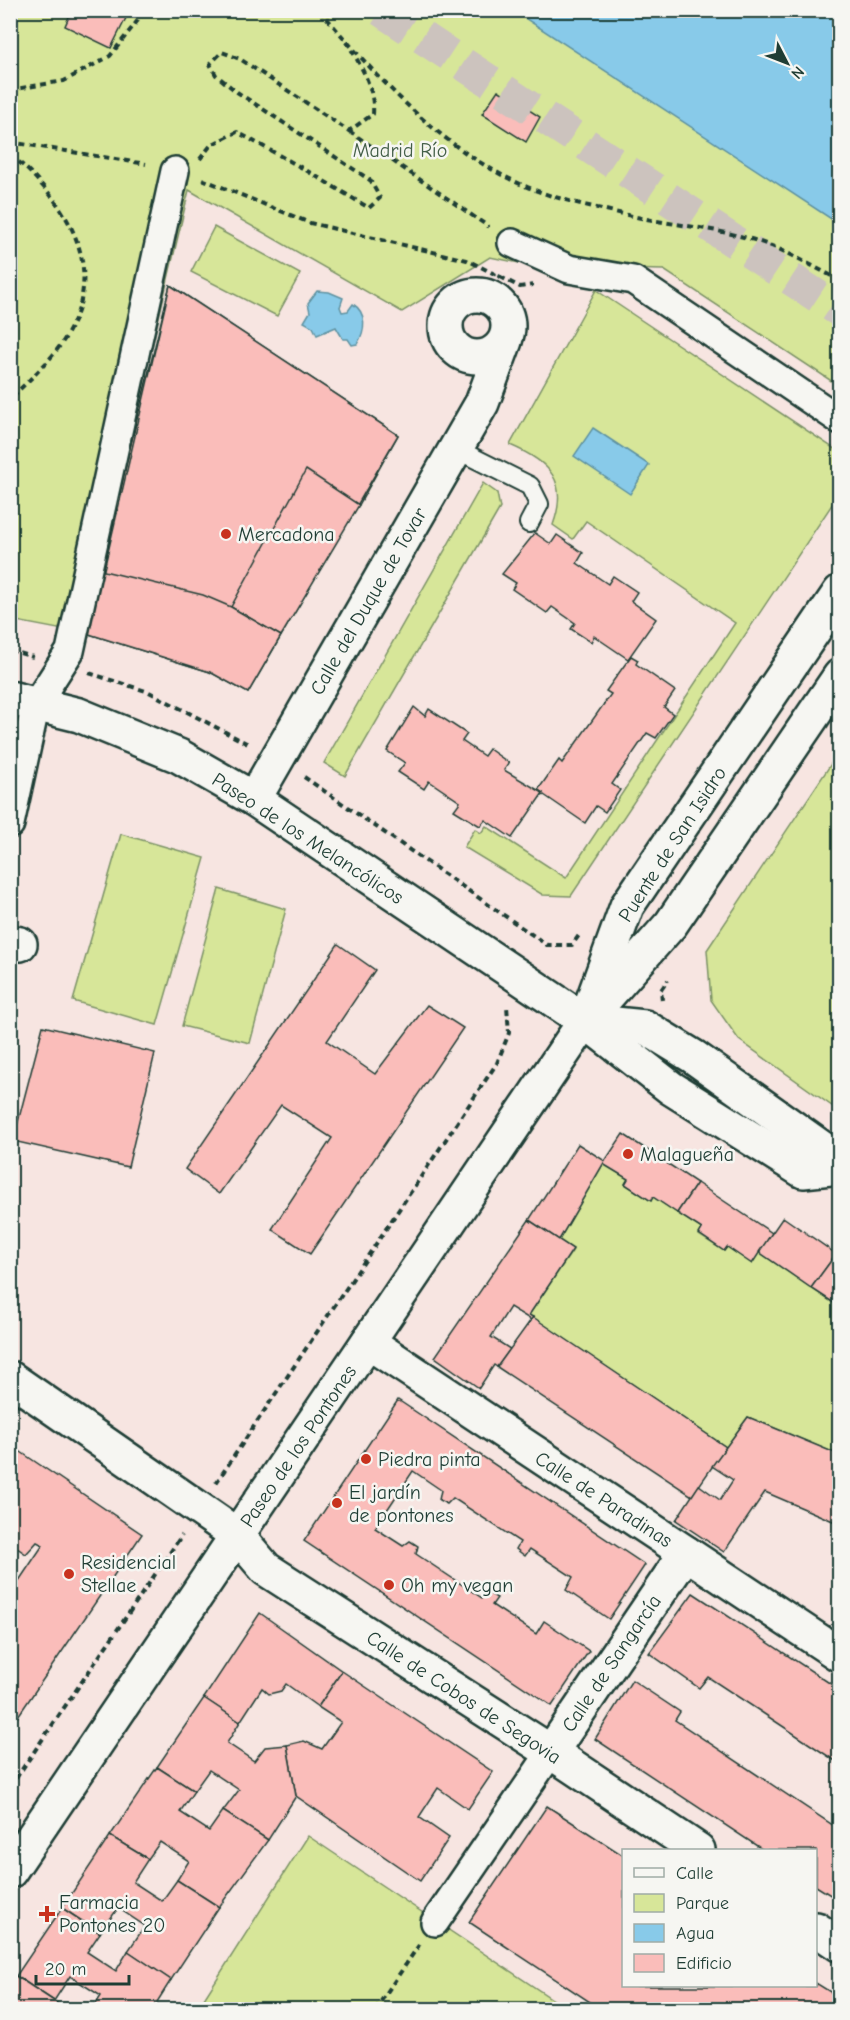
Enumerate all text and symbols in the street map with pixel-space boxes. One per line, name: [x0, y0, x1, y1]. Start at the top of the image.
north arrow: [757, 33, 817, 93]
text: N: [787, 62, 808, 82]
park label: Madrid Río: [353, 139, 447, 162]
street label: Calle del Duque de Tovar: [305, 504, 431, 699]
place label: Mercadona: [238, 523, 335, 546]
marker: Mercadona: [219, 527, 233, 541]
street label: Puente de San Isidro: [614, 762, 731, 926]
street label: Paseo de los Melancólicos: [208, 768, 408, 909]
place label: Malagueña: [640, 1143, 734, 1166]
marker: Malagueña: [621, 1147, 635, 1161]
street label: Paseo de los Pontones: [236, 1361, 361, 1532]
street label: Calle de Paradinas: [531, 1447, 677, 1552]
place label: Piedra pinta: [378, 1448, 481, 1471]
marker: Piedra pinta: [359, 1452, 373, 1466]
place label: El jardín de pontones: [349, 1481, 454, 1527]
marker: El jardín de pontones: [330, 1496, 344, 1510]
place label: Residencial Stellae: [81, 1551, 176, 1597]
marker: Residencial Stellae: [62, 1567, 76, 1581]
place label: Oh my vegan: [401, 1574, 513, 1597]
marker: Oh my vegan: [382, 1578, 396, 1592]
street label: Calle de Sangarcía: [557, 1590, 666, 1736]
street label: Calle de Cobos de Segovia: [362, 1626, 565, 1769]
legend: [622, 1849, 817, 1987]
text: Calle: [676, 1863, 713, 1884]
place label: Farmacia Pontones 20: [59, 1891, 165, 1937]
text: Parque: [676, 1893, 729, 1914]
marker: Farmacia Pontones 20: [40, 1907, 54, 1921]
text: Agua: [676, 1923, 714, 1944]
scale bar: [36, 1948, 129, 1986]
text: Edificio: [676, 1953, 732, 1974]
text: 20 m: [45, 1959, 86, 1980]

